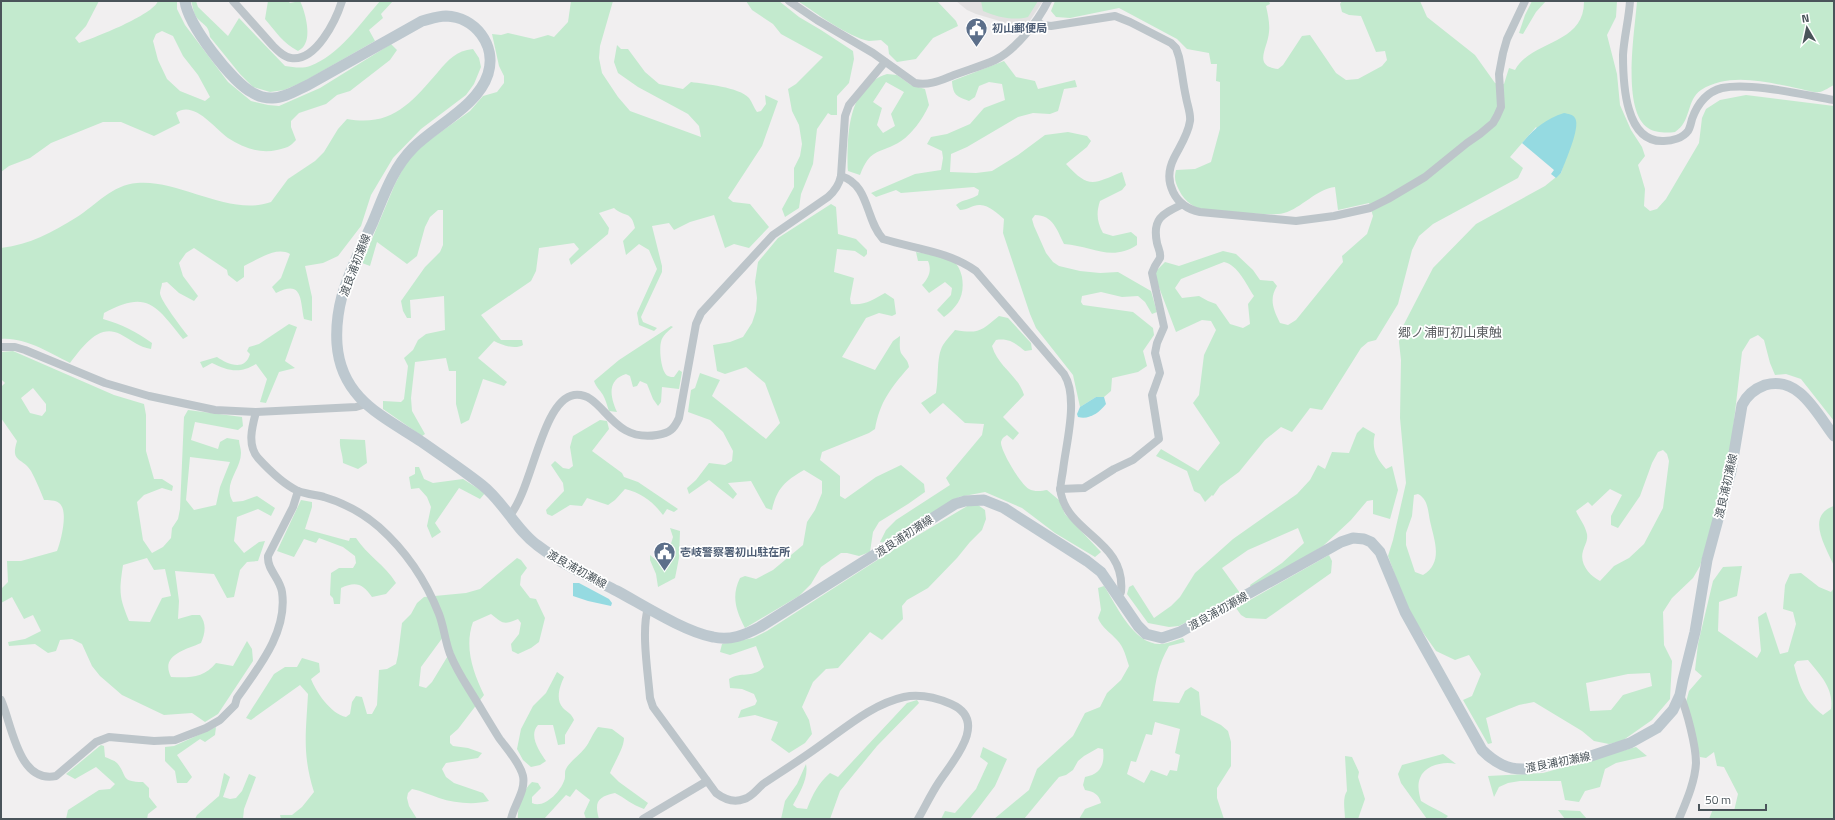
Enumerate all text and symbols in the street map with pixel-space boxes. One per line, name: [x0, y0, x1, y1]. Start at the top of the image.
north arrow: [1787, 8, 1827, 48]
text: N: [1800, 10, 1810, 27]
public building icon: 初山郵便局: [964, 15, 990, 48]
place label: 初山郵便局: [992, 20, 1047, 36]
street label: 渡良浦初瀬線: [336, 231, 374, 299]
district label: 郷ノ浦町初山東触: [1398, 322, 1502, 342]
street label: 渡良浦初瀬線: [1711, 452, 1741, 520]
street label: 渡良浦初瀬線: [872, 511, 936, 561]
public building icon: 壱岐警察署初山駐在所: [652, 539, 678, 572]
place label: 壱岐警察署初山駐在所: [680, 544, 790, 560]
street label: 渡良浦初瀬線: [544, 546, 610, 592]
street label: 渡良浦初瀬線: [1185, 588, 1251, 634]
street label: 渡良浦初瀬線: [1524, 748, 1592, 776]
scale bar: [1699, 786, 1766, 812]
text: 50 m: [1705, 790, 1731, 809]

